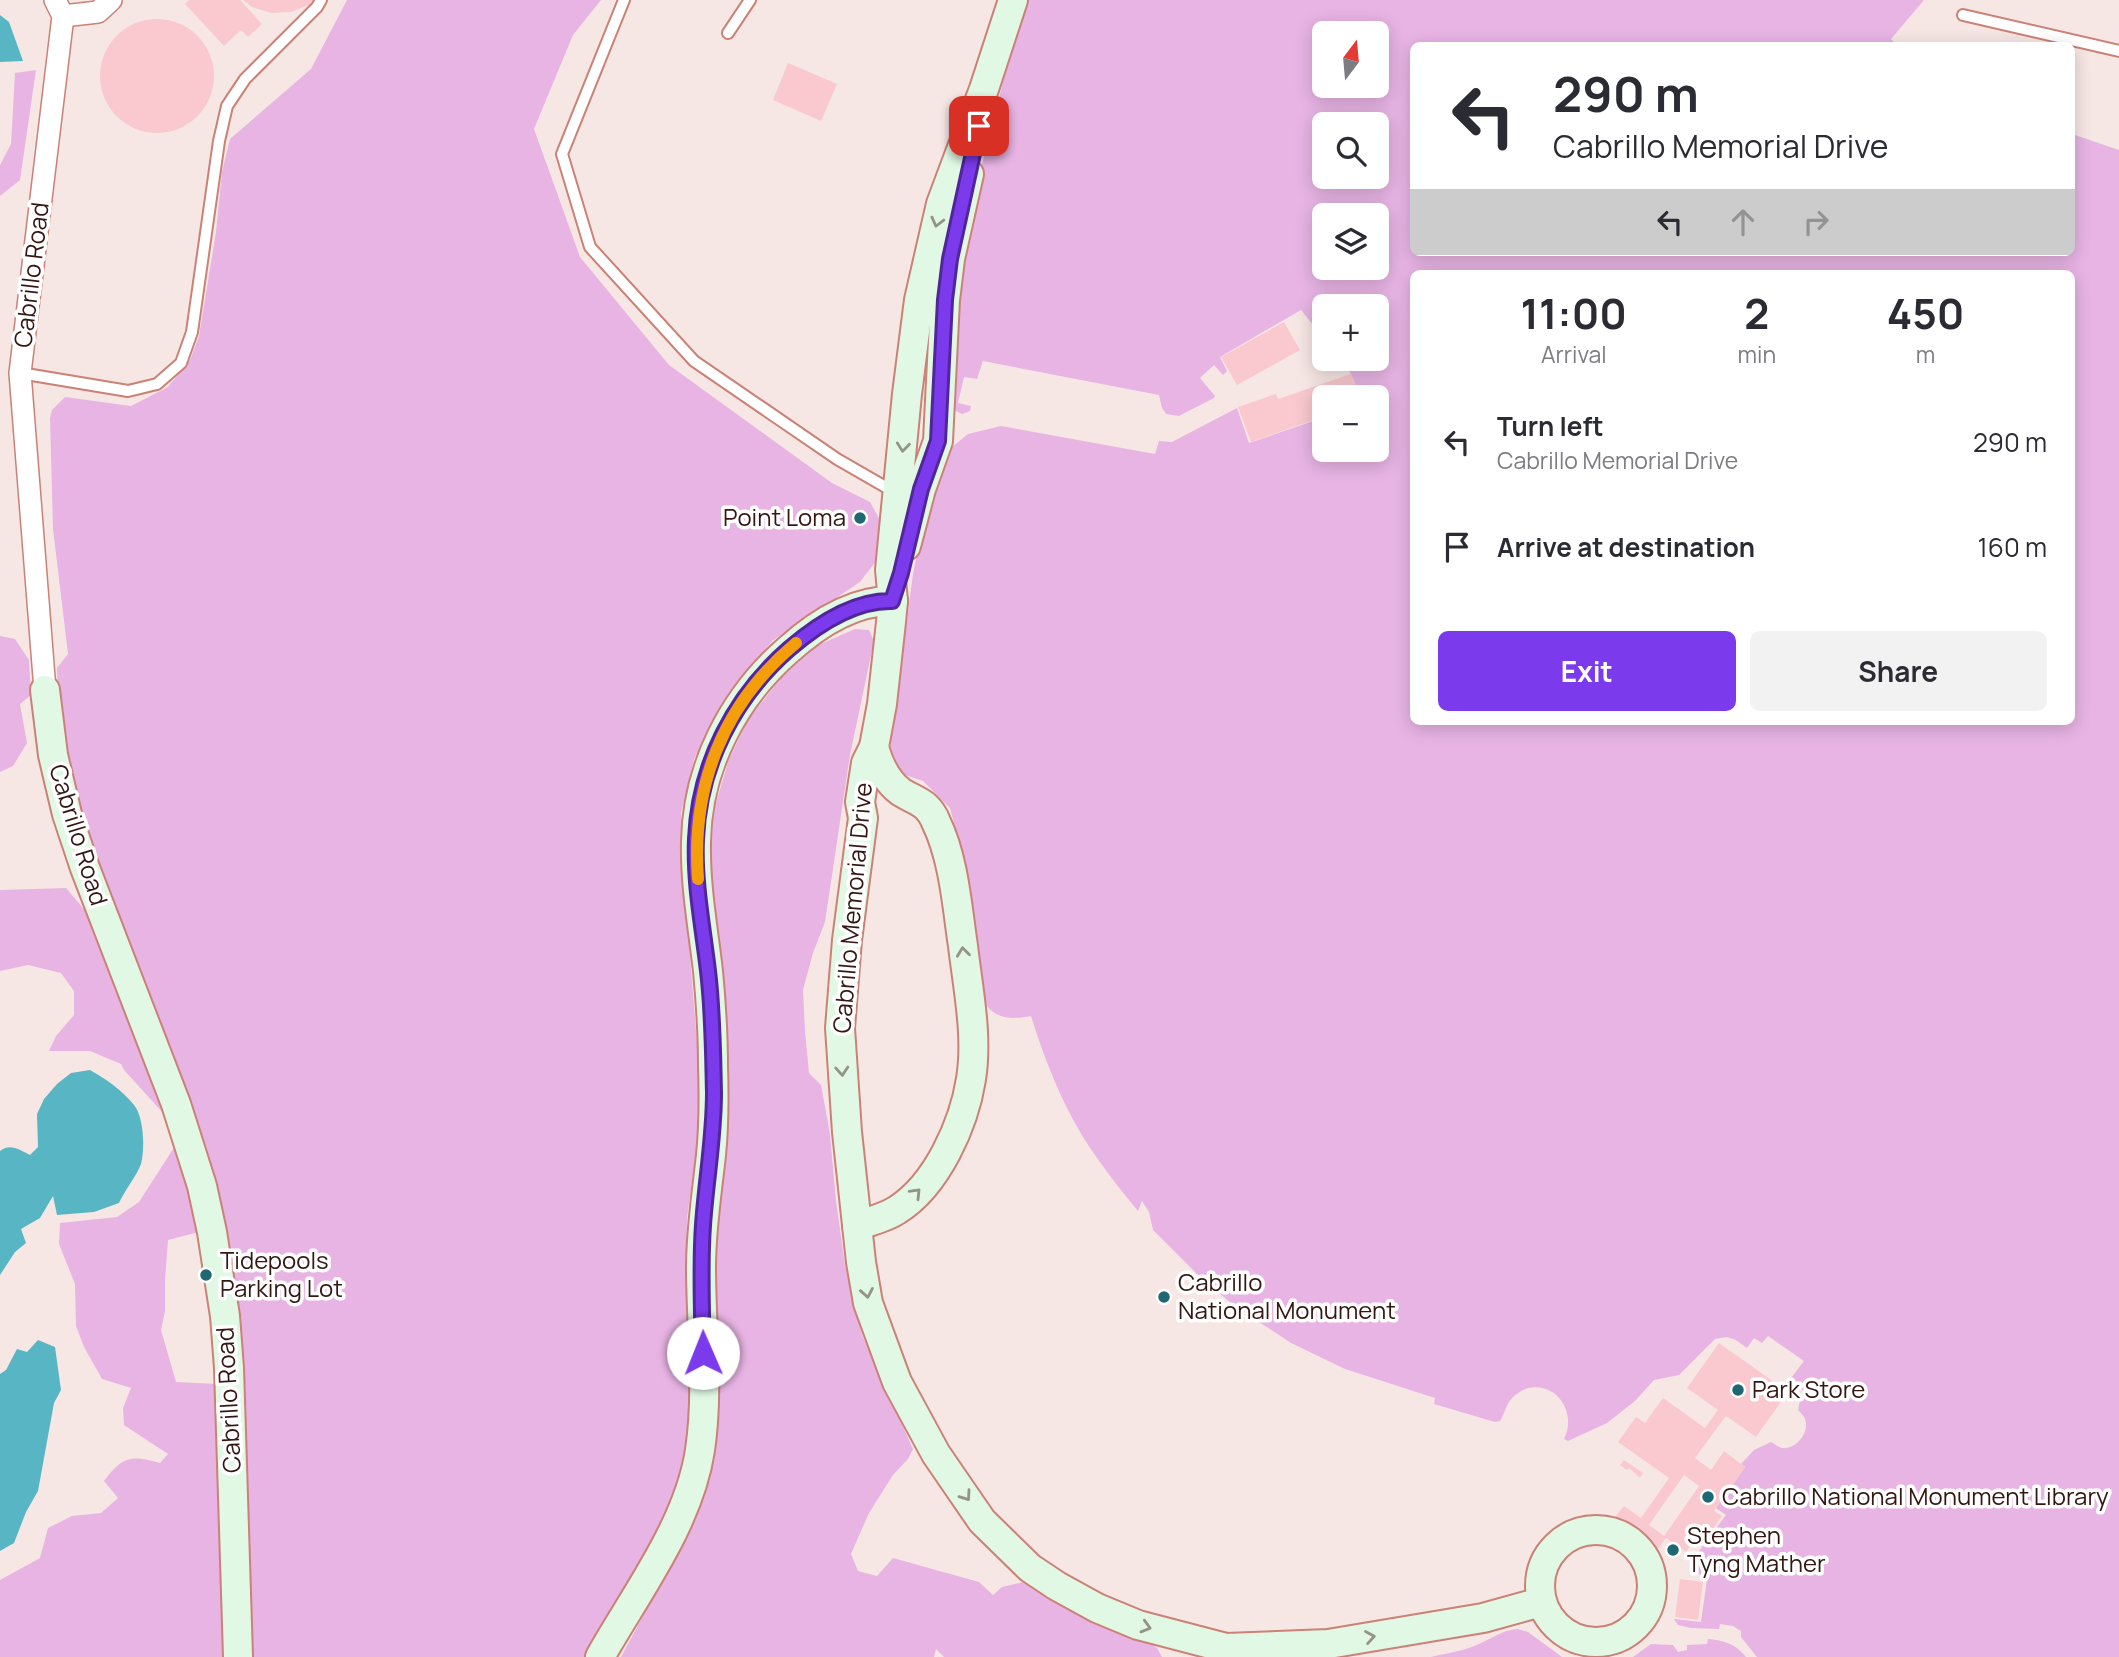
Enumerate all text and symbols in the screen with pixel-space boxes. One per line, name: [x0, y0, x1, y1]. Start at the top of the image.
north arrow: [1312, 21, 1390, 98]
map controls: [1312, 21, 1389, 462]
text: 290 m: [1553, 60, 1699, 127]
icon: left: [1438, 70, 1529, 161]
pin: [949, 96, 1009, 156]
icon: arrive: [960, 107, 998, 145]
button: search: [1312, 112, 1389, 189]
text: Cabrillo Memorial Drive: [1553, 124, 1888, 168]
street label: Cabrillo Road: [5, 200, 56, 349]
button: layers: [1312, 203, 1389, 280]
icon: left: [1651, 203, 1689, 241]
icon: ahead: [1724, 203, 1762, 241]
icon: right: [1797, 203, 1835, 241]
one-way arrow: [930, 216, 945, 228]
text: 11:00: [1521, 284, 1627, 342]
text: 2: [1744, 284, 1769, 342]
text: 450: [1887, 284, 1964, 342]
button: +: [1312, 294, 1389, 371]
text: Arrival: [1541, 338, 1607, 370]
text: min: [1738, 338, 1776, 370]
text: m: [1916, 338, 1935, 370]
button: −: [1312, 385, 1389, 462]
text: Turn left: [1497, 408, 1604, 444]
icon: left: [1438, 423, 1476, 461]
text: 290 m: [1973, 424, 2047, 460]
one-way arrow: [896, 442, 911, 453]
text: Cabrillo Memorial Drive: [1497, 444, 1738, 476]
place label: Point Loma: [723, 500, 846, 533]
marker: Point Loma: [852, 510, 868, 526]
icon: arrive: [1438, 528, 1476, 566]
text: Arrive at destination: [1497, 529, 1755, 565]
text: 160 m: [1978, 529, 2047, 565]
button: Exit: [1438, 631, 1736, 711]
button: Share: [1750, 631, 2047, 711]
street label: Cabrillo Road: [42, 760, 117, 909]
street label: Cabrillo Memorial Drive: [824, 781, 879, 1035]
one-way arrow: [956, 946, 971, 958]
one-way arrow: [834, 1065, 849, 1076]
one-way arrow: [907, 1188, 920, 1201]
place label: Tidepools Parking Lot: [220, 1243, 343, 1304]
place label: Cabrillo National Monument: [1178, 1265, 1396, 1326]
marker: Tidepools Parking Lot: [198, 1267, 214, 1283]
one-way arrow: [858, 1287, 873, 1299]
marker: Cabrillo National Monument: [1156, 1289, 1172, 1305]
position arrow: [666, 1316, 740, 1390]
street label: Cabrillo Road: [207, 1326, 248, 1474]
place label: Park Store: [1752, 1372, 1865, 1405]
marker: Park Store: [1730, 1382, 1746, 1398]
place label: Cabrillo National Monument Library: [1722, 1479, 2109, 1512]
one-way arrow: [958, 1488, 970, 1501]
marker: Cabrillo National Monument Library: [1700, 1489, 1716, 1505]
place label: Stephen Tyng Mather: [1687, 1518, 1826, 1579]
marker: Stephen Tyng Mather: [1665, 1542, 1681, 1558]
one-way arrow: [1140, 1618, 1152, 1633]
one-way arrow: [1364, 1630, 1376, 1645]

